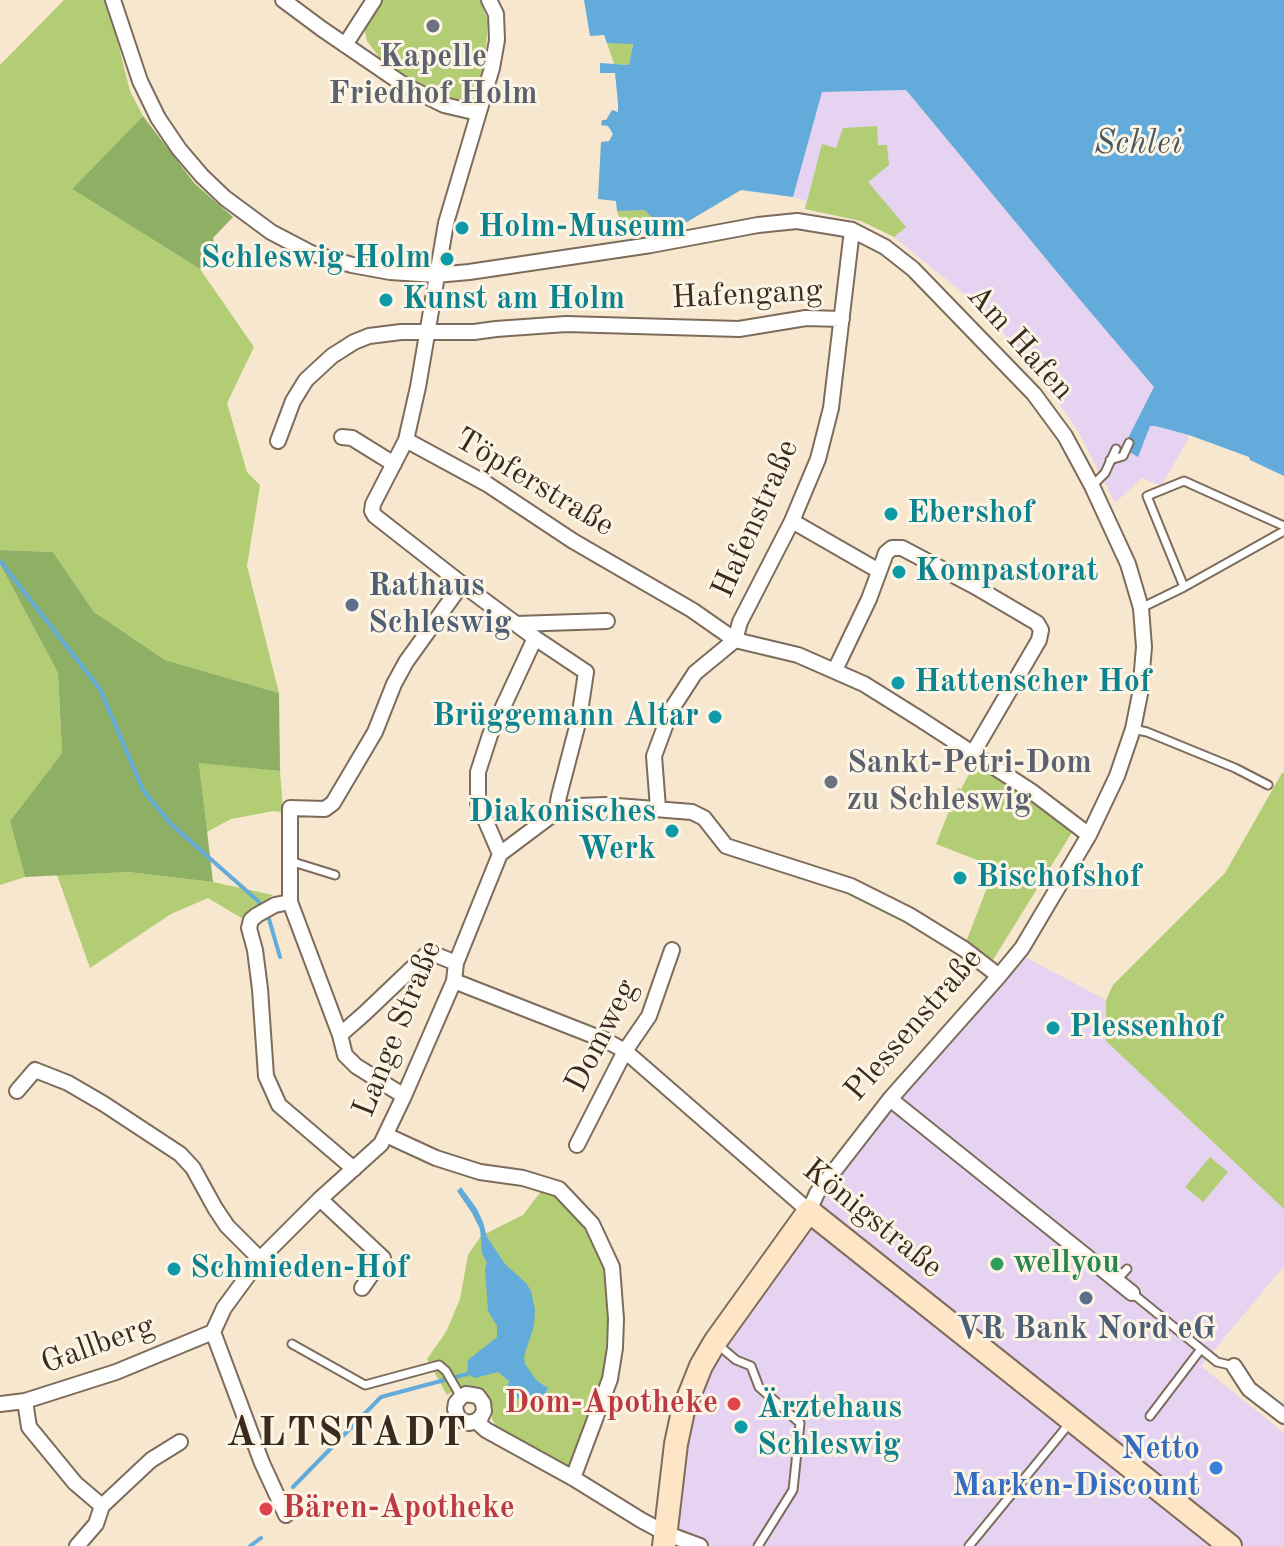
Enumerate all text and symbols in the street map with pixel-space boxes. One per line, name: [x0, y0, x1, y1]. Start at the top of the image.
marker: Kapelle Friedhof Holm: [424, 17, 442, 35]
place label: Kapelle Friedhof Holm: [328, 39, 538, 114]
water label: Schlei: [1094, 124, 1182, 164]
place label: Holm-Museum: [478, 209, 686, 247]
marker: Holm-Museum: [453, 219, 471, 237]
place label: Schleswig Holm: [201, 240, 431, 278]
marker: Schleswig Holm: [438, 250, 456, 268]
street label: Hafengang: [670, 272, 824, 318]
street label: Am Hafen: [958, 277, 1082, 409]
place label: Kunst am Holm: [402, 281, 625, 319]
marker: Kunst am Holm: [377, 291, 395, 309]
street label: Töpferstraße: [447, 420, 621, 546]
street label: Hafenstraße: [704, 434, 808, 604]
place label: Ebershof: [907, 495, 1034, 533]
marker: Ebershof: [882, 505, 900, 523]
place label: Kompastorat: [915, 553, 1098, 591]
marker: Kompastorat: [890, 563, 908, 581]
place label: Rathaus Schleswig: [368, 568, 511, 643]
marker: Rathaus Schleswig: [343, 596, 361, 614]
place label: Hattenscher Hof: [914, 664, 1151, 702]
marker: Hattenscher Hof: [889, 674, 907, 692]
place label: Brüggemann Altar: [432, 698, 699, 736]
marker: Brüggemann Altar: [706, 708, 724, 726]
place label: Sankt-Petri-Dom zu Schleswig: [847, 745, 1092, 820]
marker: Sankt-Petri-Dom zu Schleswig: [822, 773, 840, 791]
place label: Diakonisches Werk: [468, 794, 656, 869]
marker: Diakonisches Werk: [663, 822, 681, 840]
place label: Bischofshof: [976, 859, 1141, 897]
marker: Bischofshof: [951, 869, 969, 887]
street label: Lange Straße: [345, 935, 451, 1123]
street label: Plessenstraße: [837, 941, 991, 1109]
street label: Domweg: [557, 973, 647, 1099]
place label: Plessenhof: [1069, 1009, 1222, 1047]
marker: Plessenhof: [1044, 1019, 1062, 1037]
street label: Königstraße: [794, 1151, 950, 1287]
place label: wellyou: [1013, 1245, 1120, 1283]
place label: Schmieden-Hof: [190, 1250, 409, 1288]
marker: wellyou: [988, 1255, 1006, 1273]
marker: Schmieden-Hof: [165, 1260, 183, 1278]
marker: VR Bank Nord eG: [1077, 1289, 1095, 1307]
street label: Gallberg: [36, 1307, 160, 1383]
place label: VR Bank Nord eG: [956, 1311, 1216, 1349]
place label: Dom-Apotheke: [504, 1385, 718, 1423]
place label: Ärztehaus Schleswig: [757, 1390, 902, 1465]
marker: Dom-Apotheke: [725, 1395, 743, 1413]
district label: ALTSTADT: [226, 1411, 468, 1459]
marker: Ärztehaus Schleswig: [732, 1418, 750, 1436]
place label: Netto Marken-Discount: [952, 1431, 1200, 1506]
marker: Netto Marken-Discount: [1207, 1459, 1225, 1477]
place label: Bären-Apotheke: [282, 1490, 515, 1528]
marker: Bären-Apotheke: [257, 1500, 275, 1518]

